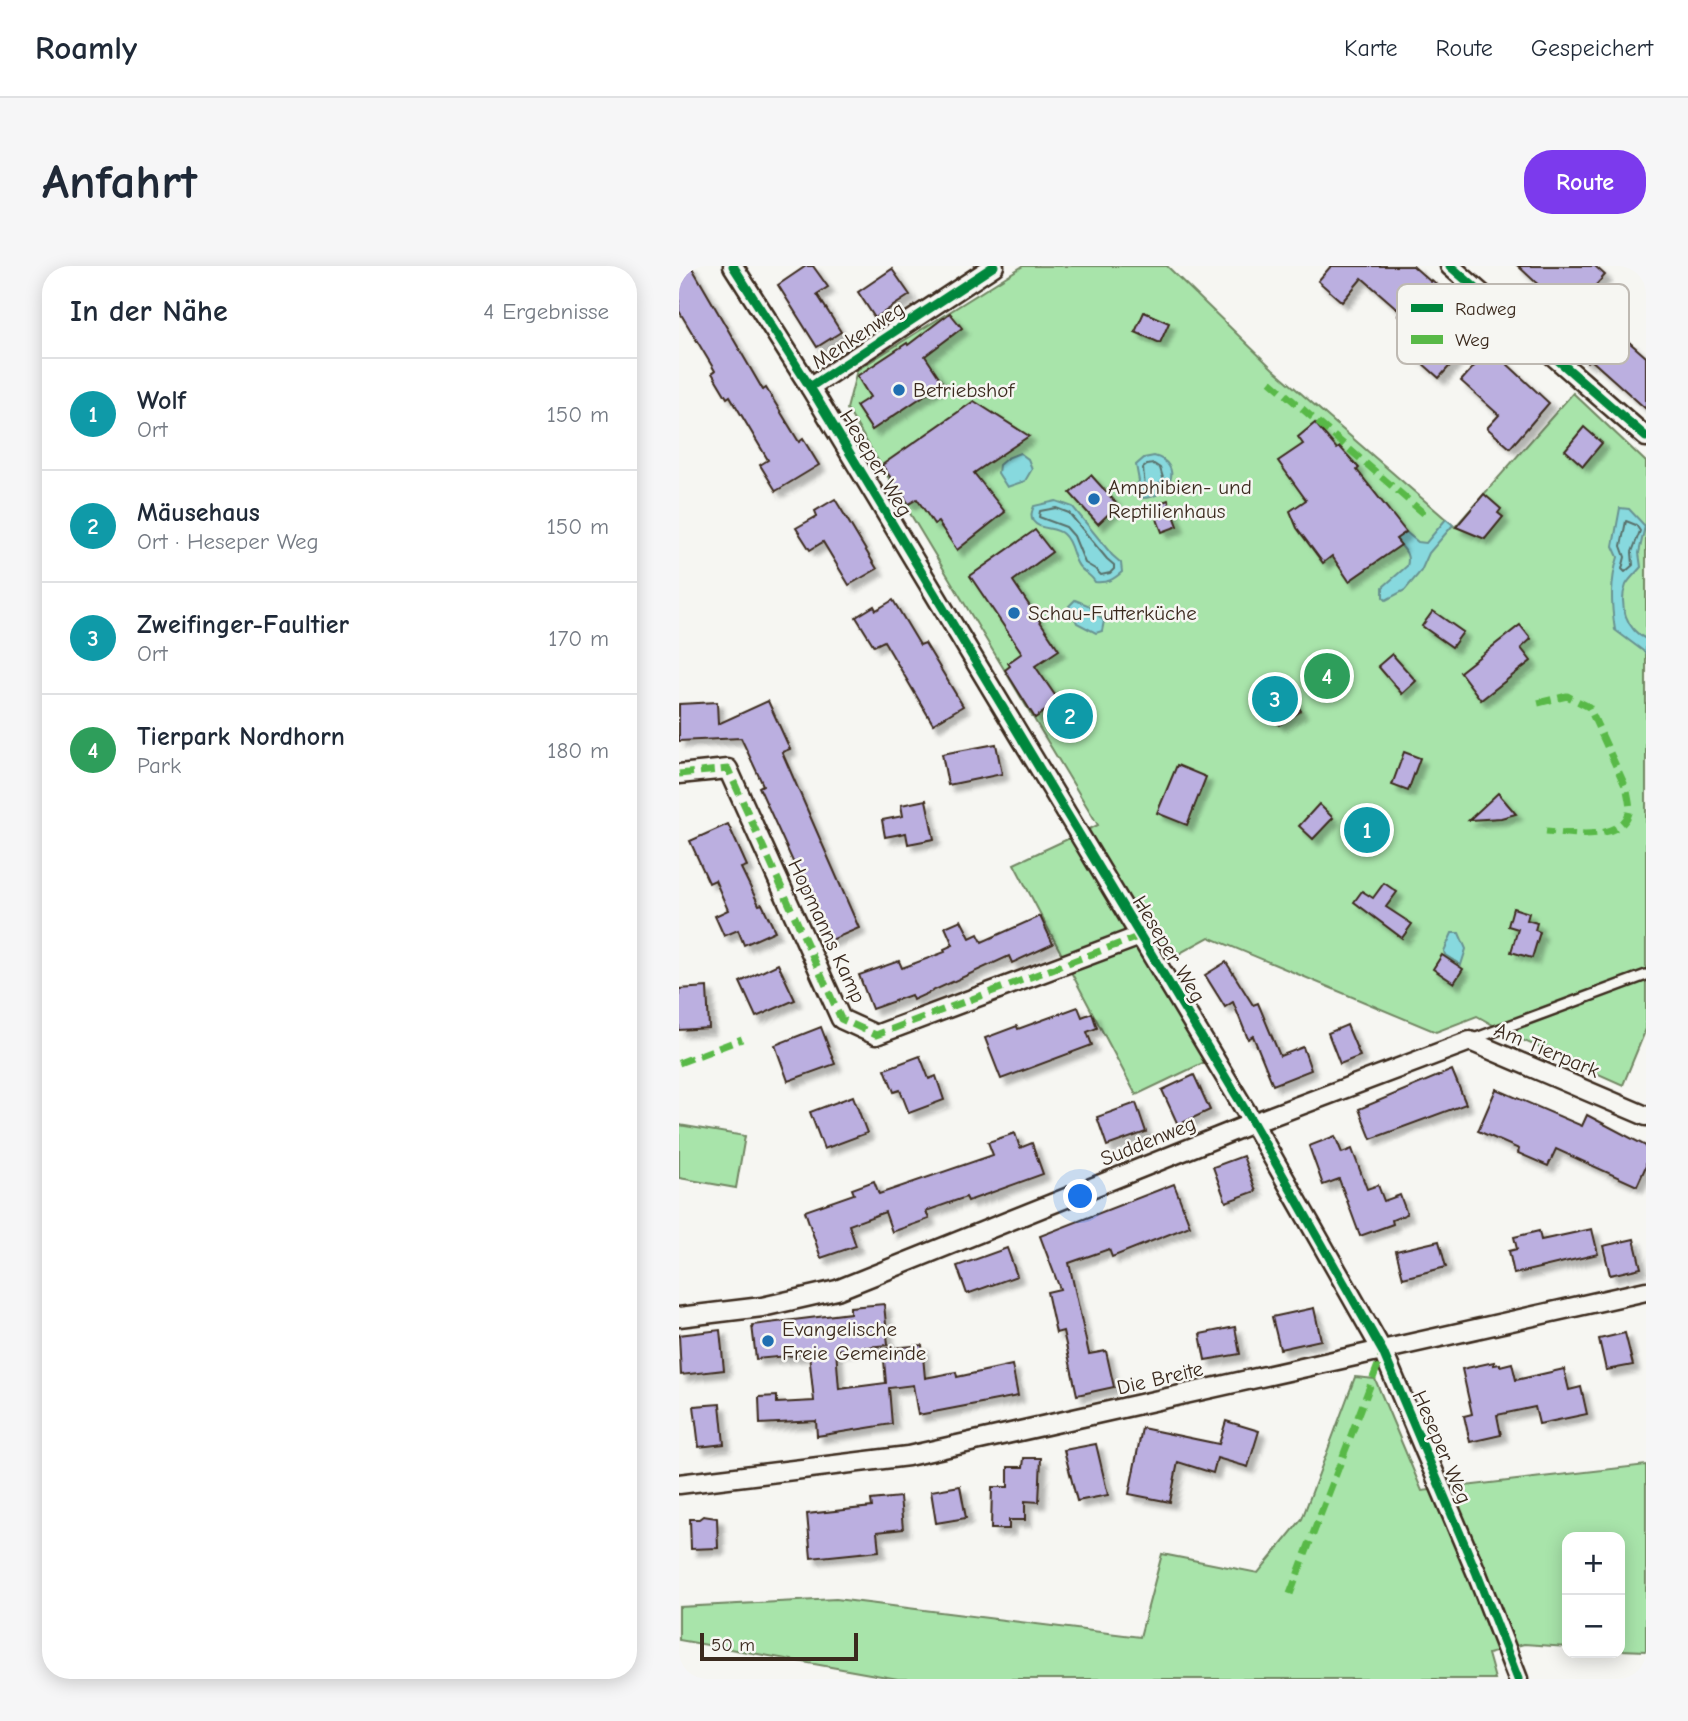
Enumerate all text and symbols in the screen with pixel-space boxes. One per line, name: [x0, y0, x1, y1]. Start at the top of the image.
text: Roamly: [35, 29, 137, 67]
text: Karte: [1344, 34, 1398, 62]
text: Route: [1436, 34, 1493, 62]
text: Gespeichert: [1531, 34, 1653, 62]
button: Route: [1524, 150, 1646, 214]
text: Anfahrt: [42, 154, 197, 210]
legend: [1397, 284, 1629, 364]
text: In der Nähe: [70, 294, 228, 329]
street label: Menkenweg: [807, 296, 909, 374]
text: 4 Ergebnisse: [483, 298, 609, 325]
text: Radweg: [1455, 298, 1517, 320]
text: Weg: [1455, 329, 1490, 351]
place label: Betriebshof: [913, 378, 1015, 402]
marker: Betriebshof: [891, 382, 907, 398]
text: Wolf: [137, 386, 186, 416]
text: 1: [88, 401, 98, 428]
text: 150 m: [547, 401, 609, 428]
street label: Heseper Weg: [835, 405, 917, 521]
text: Ort: [137, 416, 168, 443]
place label: Amphibien- und Reptilienhaus: [1108, 475, 1252, 523]
marker: Amphibien- und Reptilienhaus: [1086, 491, 1102, 507]
text: Mäusehaus: [137, 498, 260, 528]
text: 2: [87, 513, 99, 540]
text: 150 m: [547, 513, 609, 540]
text: Ort · Heseper Weg: [137, 528, 319, 555]
place label: Schau-Futterküche: [1028, 601, 1197, 625]
marker: Schau-Futterküche: [1006, 605, 1022, 621]
text: Zweifinger-Faultier: [137, 610, 349, 640]
text: 3: [87, 625, 99, 652]
text: 170 m: [548, 625, 609, 652]
text: Ort: [137, 640, 168, 667]
pin: 4: [1304, 650, 1350, 702]
pin: 3: [1252, 673, 1298, 725]
pin: 2: [1047, 690, 1093, 742]
text: Tierpark Nordhorn: [137, 722, 345, 752]
text: 4: [88, 737, 98, 764]
text: 180 m: [547, 737, 609, 764]
text: Park: [137, 752, 181, 779]
pin: 1: [1344, 804, 1390, 856]
street label: Hopmanns Kamp: [783, 855, 871, 1007]
street label: Heseper Weg: [1128, 891, 1210, 1007]
street label: Am Tierpark: [1491, 1017, 1603, 1083]
street label: Suddenweg: [1097, 1111, 1199, 1171]
your location: [1063, 1179, 1097, 1213]
place label: Evangelische Freie Gemeinde: [782, 1317, 926, 1365]
marker: Evangelische Freie Gemeinde: [760, 1333, 776, 1349]
street label: Die Breite: [1115, 1356, 1205, 1400]
street label: Heseper Weg: [1407, 1387, 1477, 1507]
map controls: [1562, 1532, 1625, 1658]
button: +: [1562, 1532, 1625, 1595]
button: −: [1562, 1595, 1625, 1658]
scale bar: [700, 1630, 857, 1662]
text: 50 m: [711, 1634, 755, 1656]

